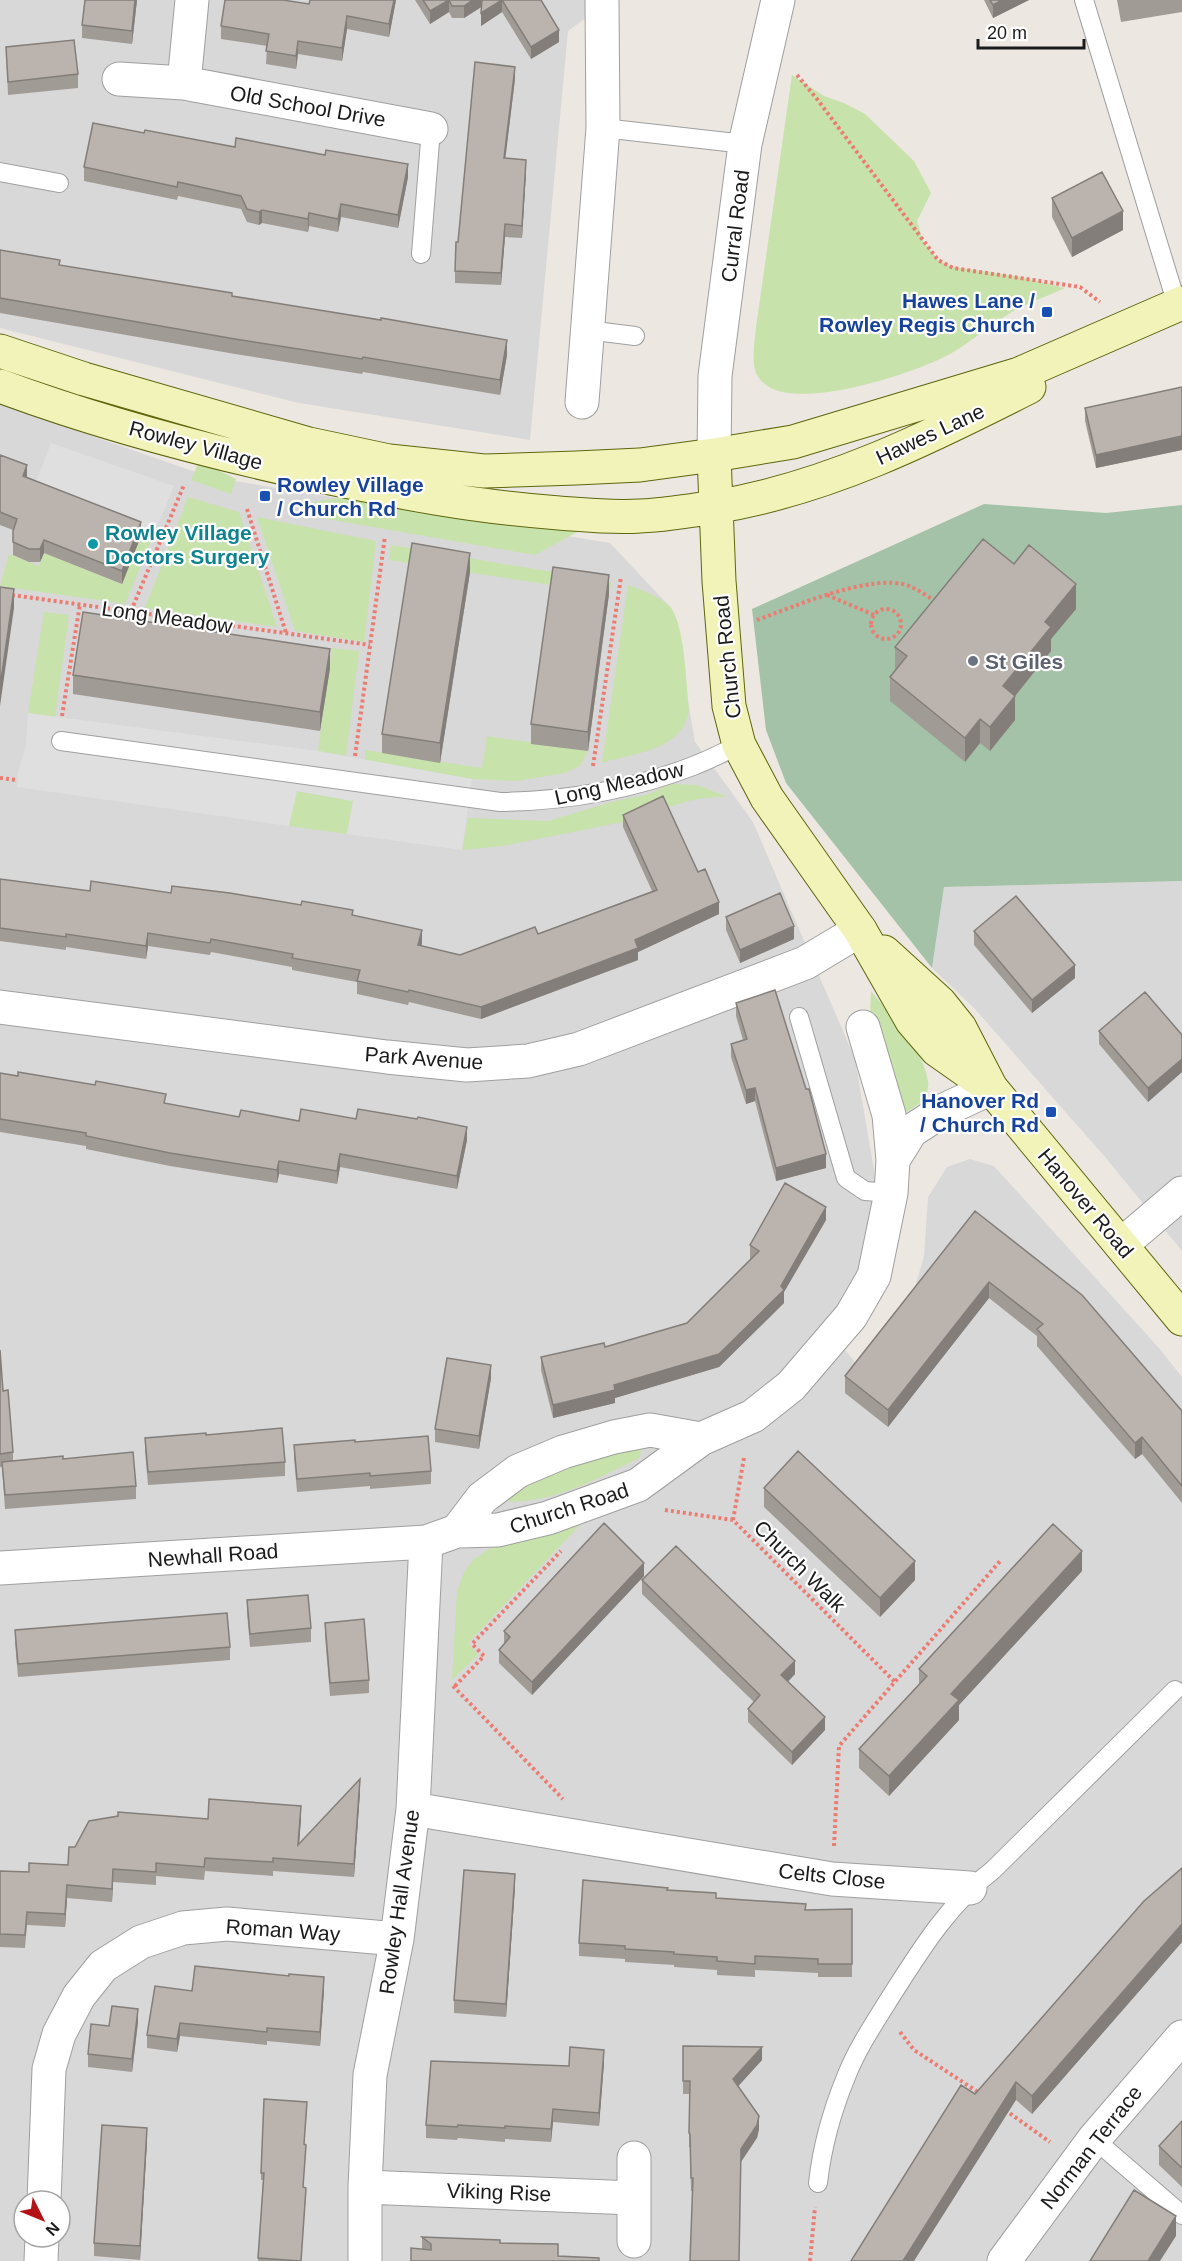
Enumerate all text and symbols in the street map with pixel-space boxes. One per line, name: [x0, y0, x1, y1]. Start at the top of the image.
scale bar: [978, 12, 1084, 50]
text: 20 m: [987, 23, 1027, 43]
street label: Old School Drive: [228, 81, 388, 131]
street label: Curral Road: [717, 168, 753, 284]
place label: Hawes Lane / Rowley Regis Church: [819, 289, 1035, 336]
marker: Hawes Lane / Rowley Regis Church: [1040, 305, 1054, 319]
street label: Hawes Lane: [872, 399, 988, 469]
street label: Rowley Village: [127, 416, 265, 474]
place label: Rowley Village / Church Rd: [277, 473, 424, 520]
marker: Rowley Village / Church Rd: [258, 489, 272, 503]
place label: Rowley Village Doctors Surgery: [105, 521, 270, 568]
marker: Rowley Village Doctors Surgery: [86, 537, 100, 551]
street label: Church Road: [709, 594, 745, 720]
street label: Long Meadow: [100, 596, 235, 638]
place label: St Giles: [985, 650, 1063, 673]
marker: St Giles: [966, 654, 980, 668]
street label: Long Meadow: [552, 757, 687, 809]
street label: Park Avenue: [364, 1042, 484, 1074]
place label: Hanover Rd / Church Rd: [920, 1089, 1039, 1136]
marker: Hanover Rd / Church Rd: [1044, 1105, 1058, 1119]
street label: Hanover Road: [1034, 1144, 1138, 1262]
street label: Church Road: [507, 1478, 631, 1538]
street label: Church Walk: [750, 1516, 851, 1617]
street label: Newhall Road: [147, 1539, 279, 1571]
street label: Rowley Hall Avenue: [375, 1808, 423, 1996]
street label: Celts Close: [777, 1859, 887, 1893]
street label: Roman Way: [225, 1915, 342, 1946]
street label: Norman Terrace: [1036, 2081, 1146, 2213]
street label: Viking Rise: [446, 2179, 552, 2205]
north arrow: [12, 2189, 72, 2249]
text: N: [42, 2219, 63, 2239]

